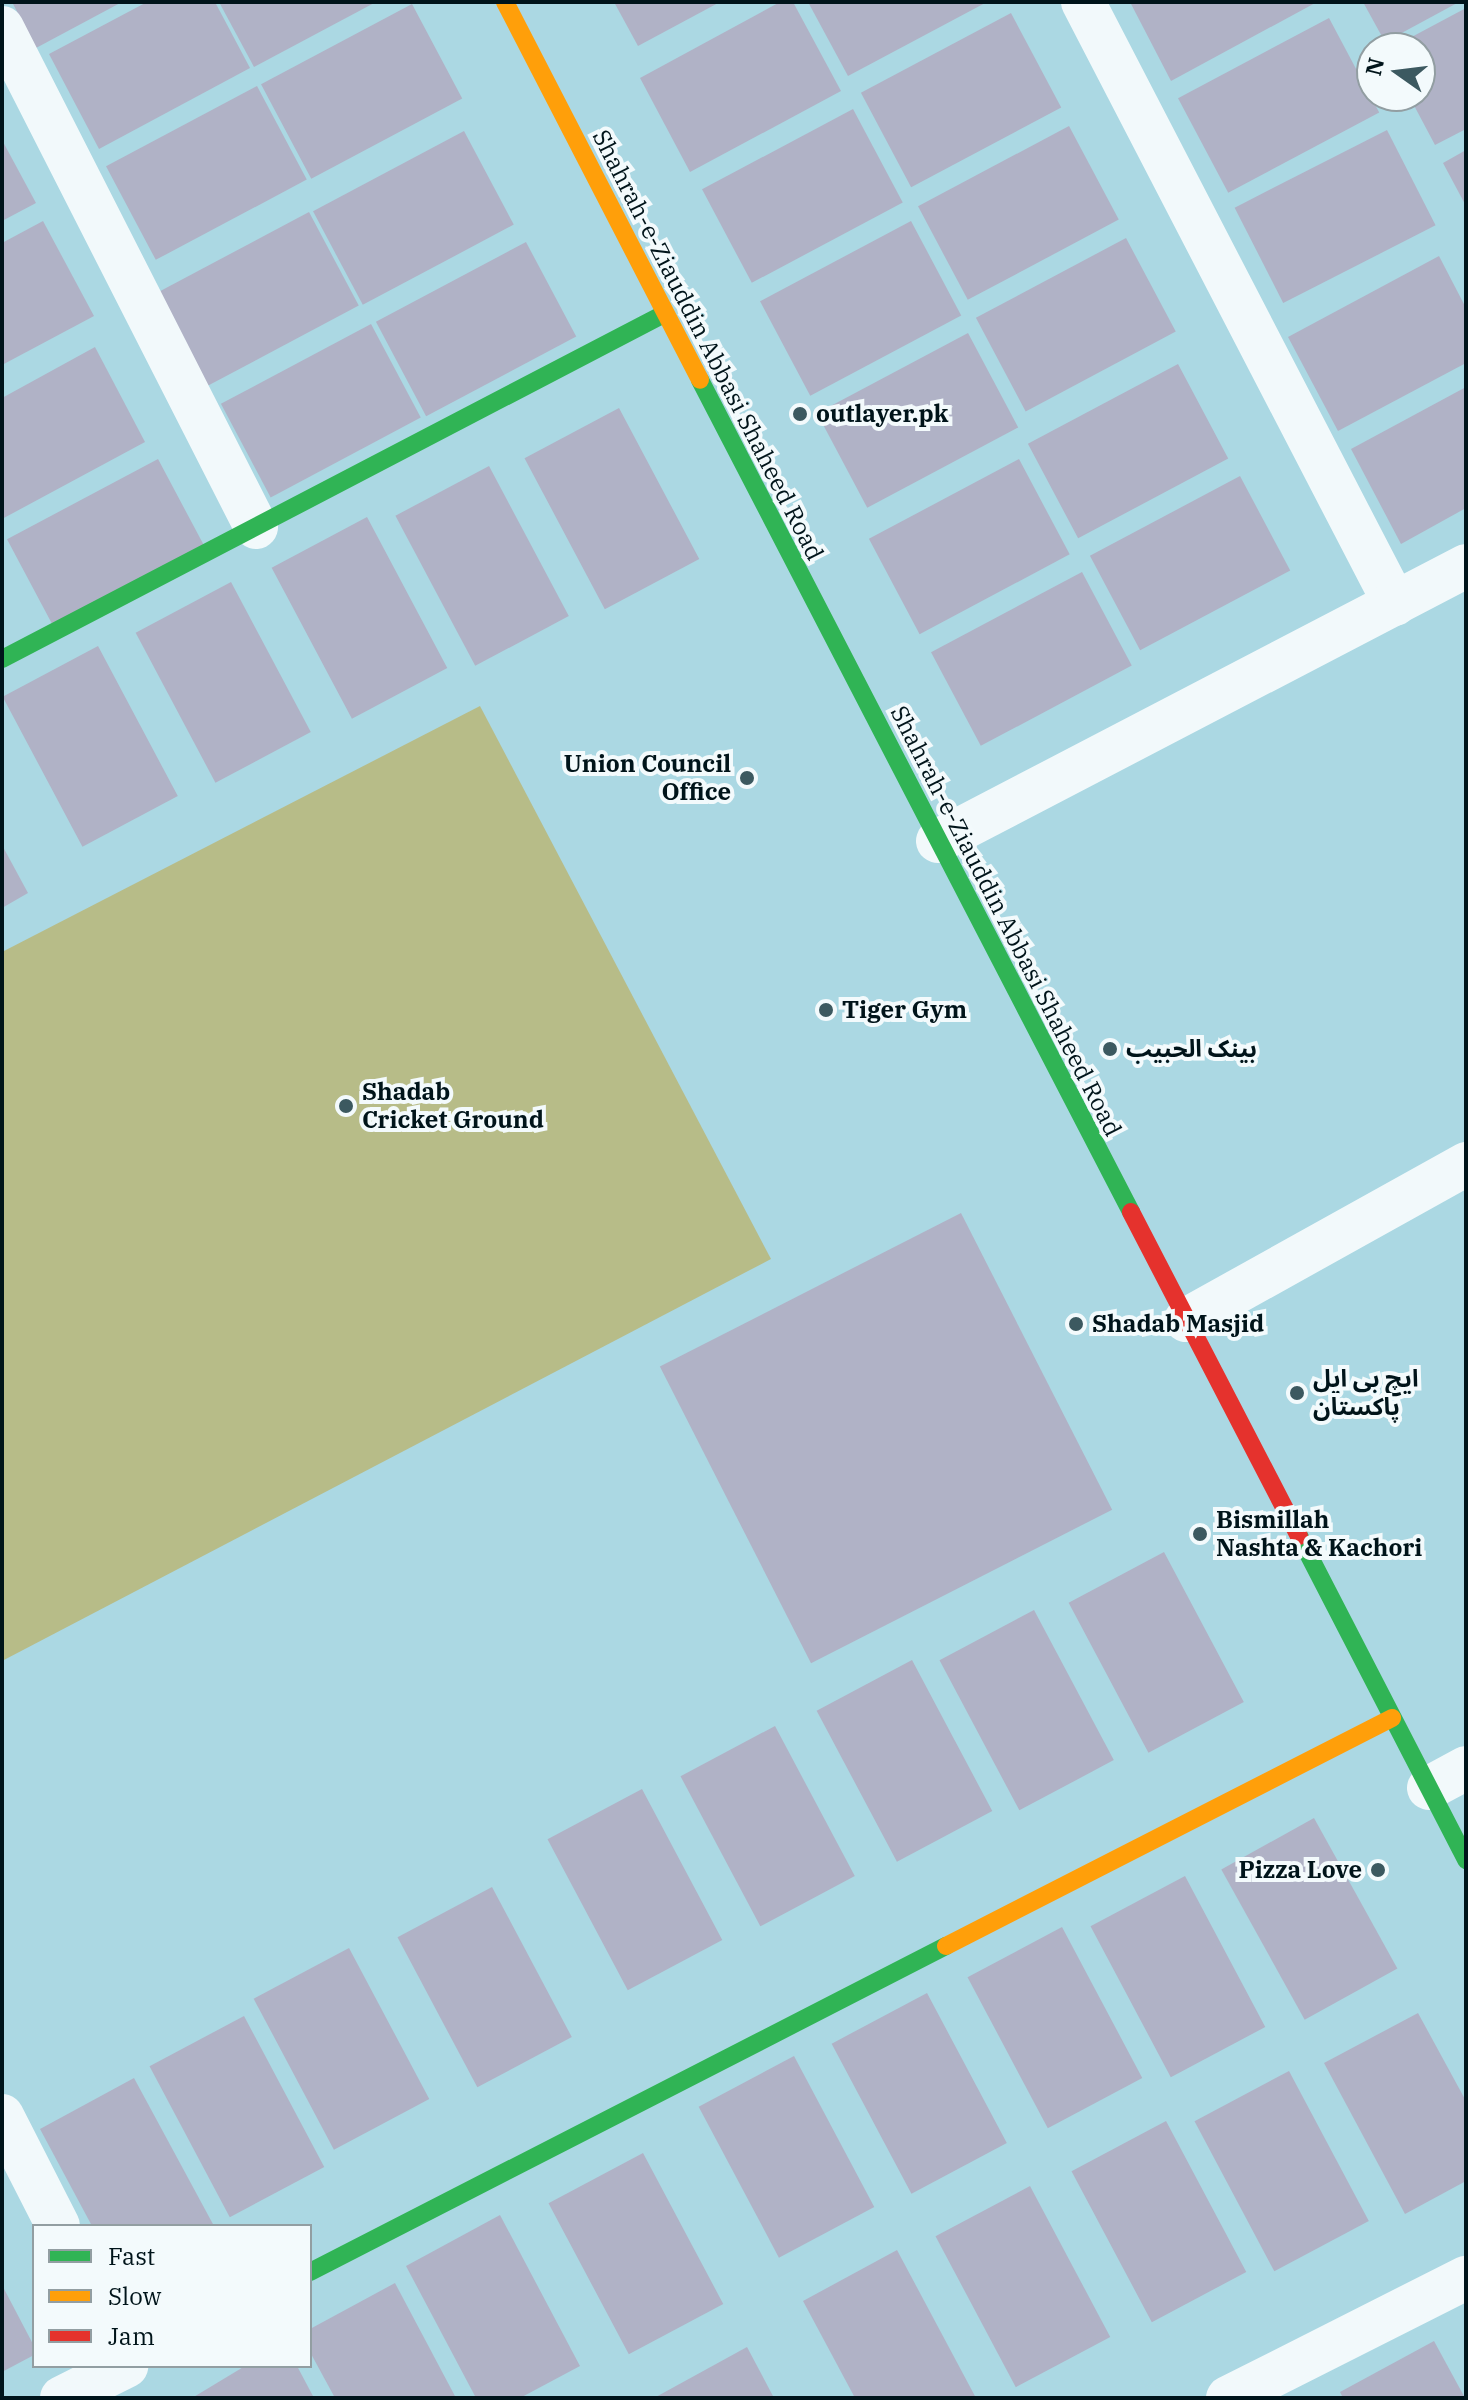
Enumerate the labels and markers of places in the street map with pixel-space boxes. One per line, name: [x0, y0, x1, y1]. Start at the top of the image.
place label: outlayer.pk: [816, 400, 949, 428]
marker: outlayer.pk: [791, 405, 809, 423]
place label: Union Council Office: [563, 750, 731, 806]
marker: Union Council Office: [738, 769, 756, 787]
place label: Tiger Gym: [842, 996, 967, 1024]
marker: Tiger Gym: [817, 1001, 835, 1019]
place label: بينک الحبيب: [1126, 1035, 1257, 1063]
marker: بينک الحبيب: [1101, 1040, 1119, 1058]
place label: Shadab Cricket Ground: [362, 1078, 544, 1134]
marker: Shadab Cricket Ground: [337, 1097, 355, 1115]
place label: Shadab Masjid: [1092, 1310, 1264, 1338]
marker: Shadab Masjid: [1067, 1315, 1085, 1333]
place label: ایچ بی ایل پاکستان: [1313, 1365, 1418, 1421]
marker: ایچ بی ایل پاکستان: [1288, 1384, 1306, 1402]
place label: Bismillah Nashta & Kachori: [1216, 1506, 1422, 1562]
marker: Bismillah Nashta & Kachori: [1191, 1525, 1209, 1543]
place label: Pizza Love: [1238, 1856, 1362, 1884]
marker: Pizza Love: [1369, 1861, 1387, 1879]

